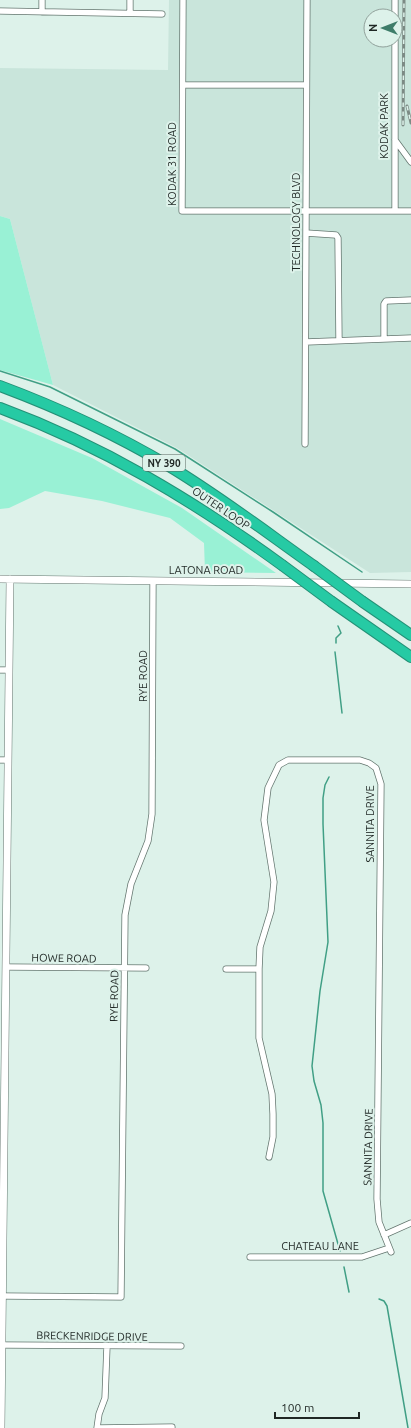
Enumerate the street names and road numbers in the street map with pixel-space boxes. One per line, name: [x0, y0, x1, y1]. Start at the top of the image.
street label: KODAK PARK: [378, 93, 390, 159]
street label: KODAK 31 ROAD: [166, 122, 178, 206]
street label: TECHNOLOGY BLVD: [290, 172, 302, 272]
road number: NY 390: [143, 455, 185, 471]
street label: OUTER LOOP: [190, 484, 252, 532]
street label: LATONA ROAD: [169, 564, 244, 576]
street label: RYE ROAD: [137, 650, 149, 702]
street label: SANNITA DRIVE: [364, 785, 376, 863]
street label: HOWE ROAD: [31, 951, 97, 965]
street label: RYE ROAD: [108, 970, 120, 1022]
street label: SANNITA DRIVE: [361, 1108, 375, 1186]
street label: CHATEAU LANE: [281, 1240, 359, 1252]
street label: BRECKENRIDGE DRIVE: [36, 1329, 148, 1343]

